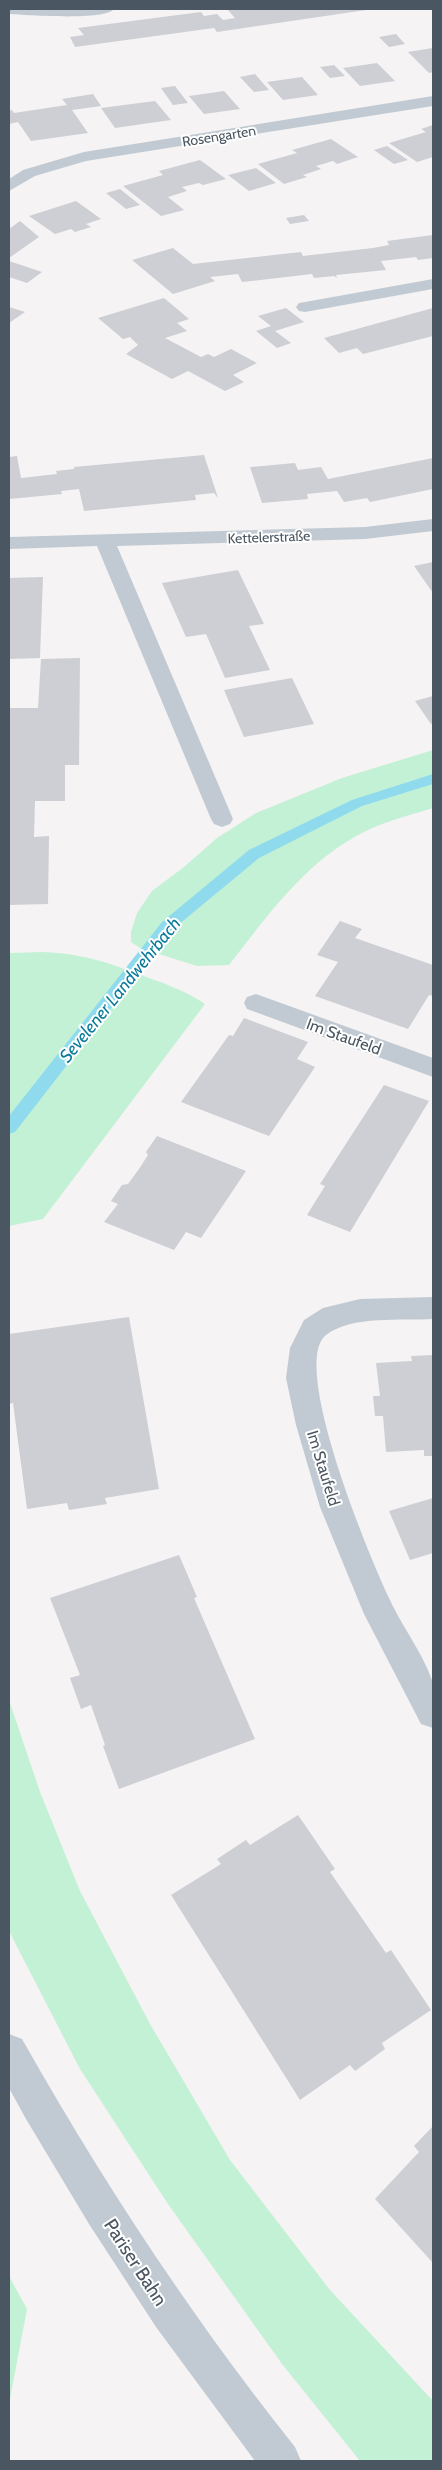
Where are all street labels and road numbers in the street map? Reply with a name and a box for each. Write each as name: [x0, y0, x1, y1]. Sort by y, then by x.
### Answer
street label: Rosengarten: [181, 121, 257, 151]
street label: Kettelerstraße: [227, 527, 311, 547]
street label: Im Staufeld: [304, 1014, 384, 1059]
street label: Im Staufeld: [303, 1428, 344, 1508]
street label: Pariser Bahn: [99, 2214, 172, 2310]

